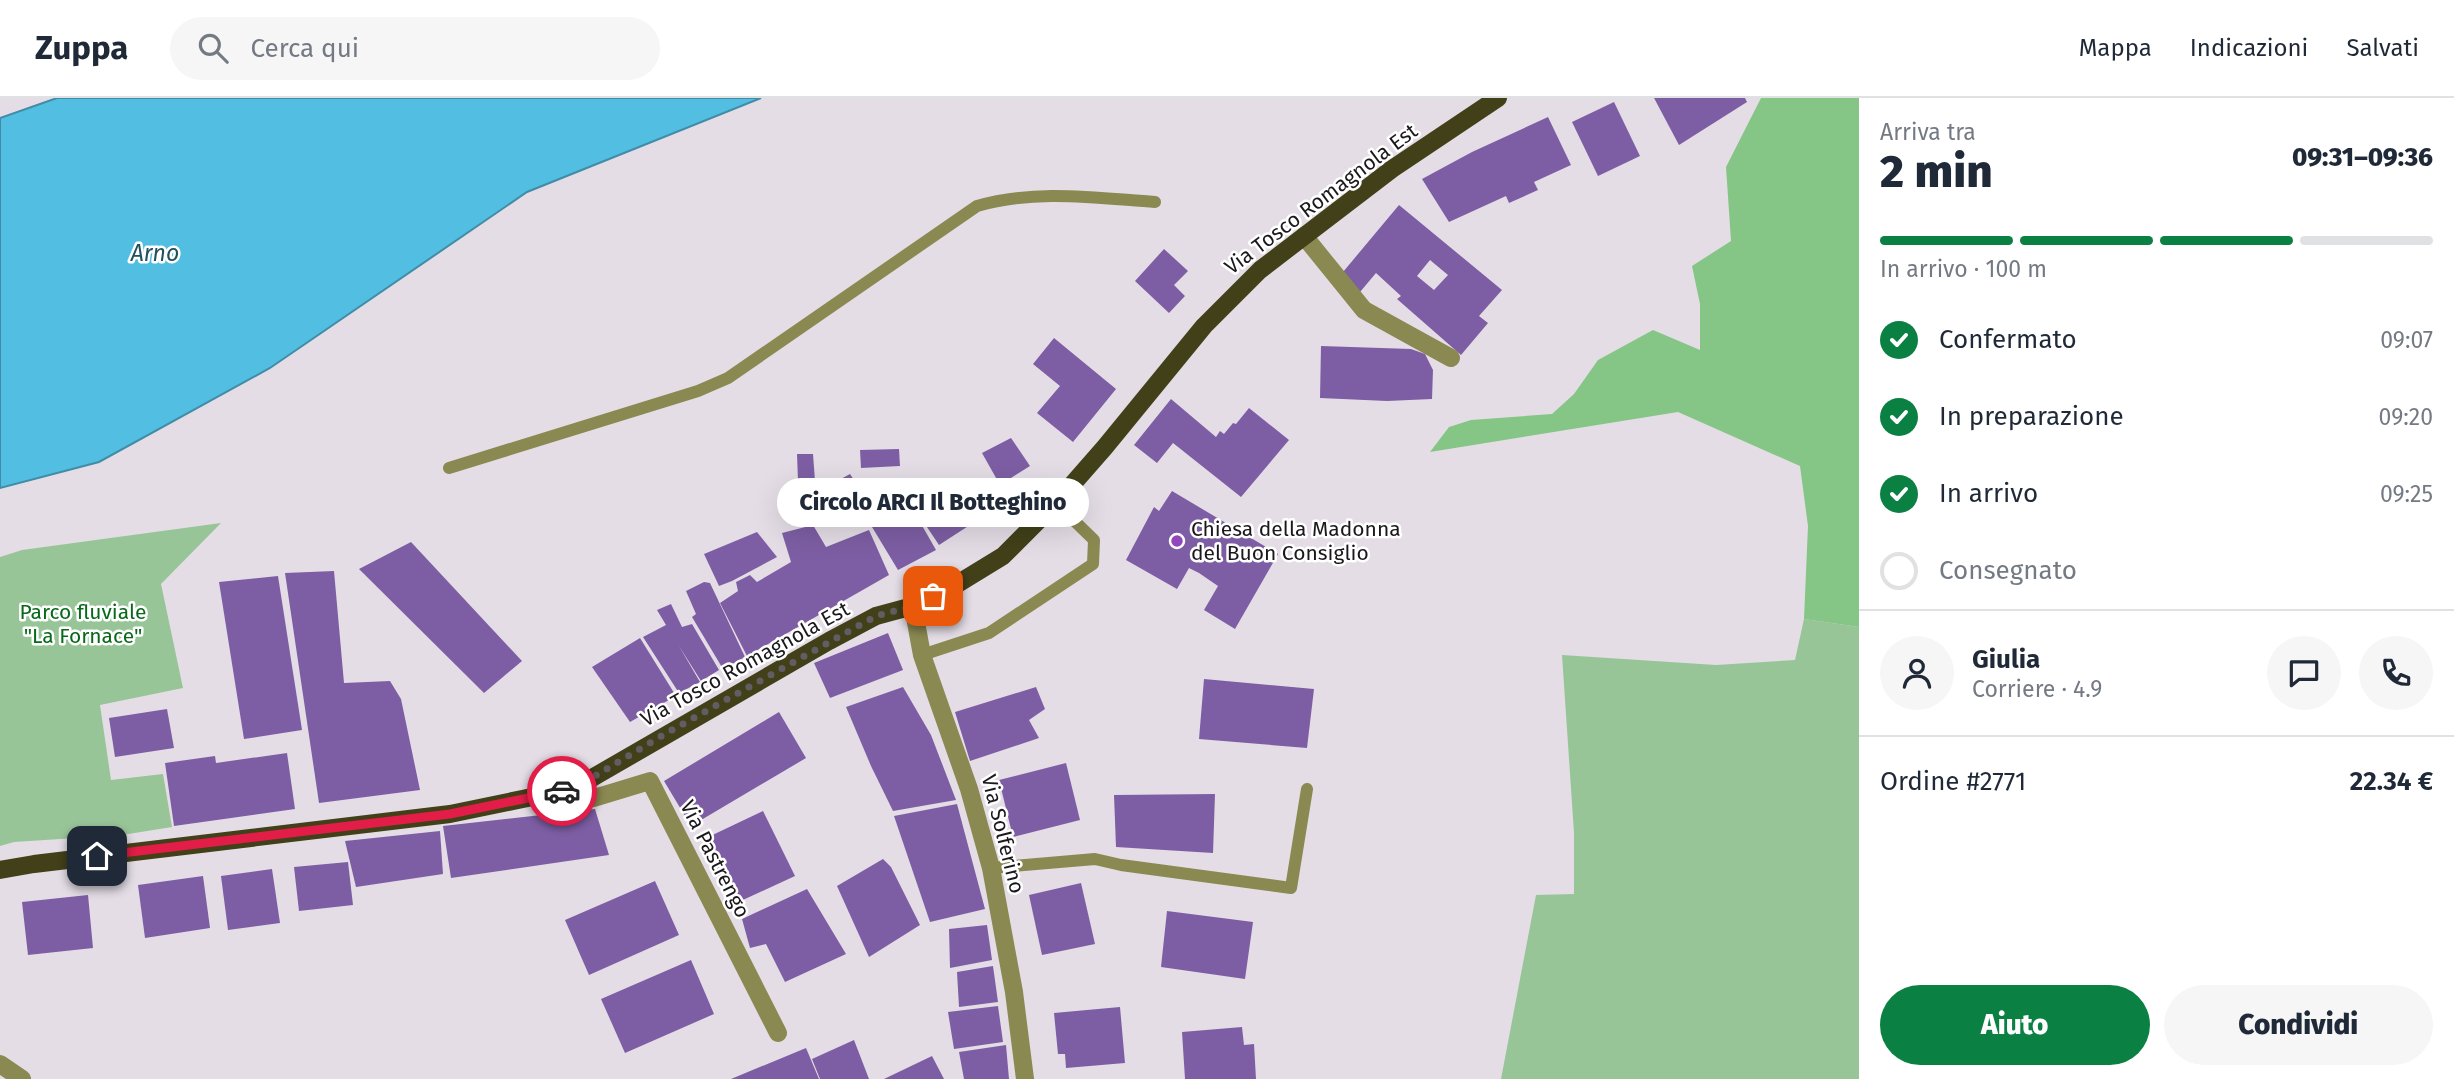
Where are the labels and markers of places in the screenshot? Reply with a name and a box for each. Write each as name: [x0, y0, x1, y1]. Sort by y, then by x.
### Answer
callout: Circolo ARCI Il Botteghino: [777, 477, 1089, 526]
place label: Chiesa della Madonna del Buon Consiglio: [1191, 516, 1401, 566]
marker: Chiesa della Madonna del Buon Consiglio: [1169, 533, 1185, 549]
pin: [903, 566, 963, 626]
pin: [67, 826, 127, 886]

